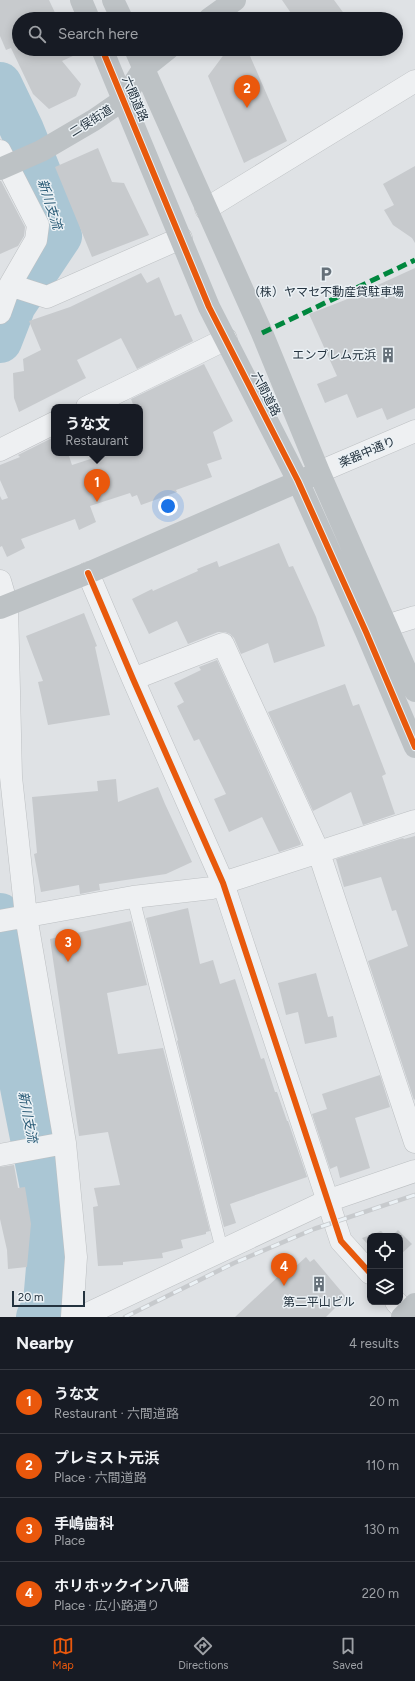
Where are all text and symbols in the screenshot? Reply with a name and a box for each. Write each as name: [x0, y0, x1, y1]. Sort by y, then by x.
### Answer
search box: [12, 12, 403, 56]
icon: search: [26, 23, 48, 45]
text: Search here: [58, 25, 138, 43]
street label: 六間道路: [119, 74, 151, 124]
pin: 2: [234, 75, 260, 108]
street label: 二俣街道: [67, 102, 115, 140]
water label: 新川支流: [35, 177, 66, 233]
parking icon: （株）ヤマセ不動産貸駐車場: [317, 265, 335, 283]
place label: （株）ヤマセ不動産貸駐車場: [248, 285, 404, 299]
building icon: エンブレム元浜: [379, 346, 397, 364]
place label: エンブレム元浜: [293, 348, 376, 362]
street label: 六間道路: [249, 369, 283, 419]
popup: [51, 404, 143, 456]
text: うな文: [65, 415, 110, 433]
text: Restaurant: [65, 433, 129, 448]
street label: 楽器中通り: [337, 434, 397, 470]
pin: 1: [84, 469, 110, 502]
your location: [158, 496, 178, 516]
pin: 3: [55, 929, 81, 962]
water label: 新川支流: [16, 1090, 41, 1146]
map controls: [367, 1233, 403, 1305]
button: locate: [367, 1233, 403, 1269]
pin: 4: [271, 1253, 297, 1286]
button: layers: [367, 1269, 403, 1305]
building icon: 第二平山ビル: [310, 1275, 328, 1293]
scale bar: [12, 1289, 85, 1308]
text: 20 m: [18, 1291, 43, 1304]
place label: 第二平山ビル: [283, 1295, 355, 1309]
text: Nearby: [16, 1333, 74, 1353]
text: 4 results: [349, 1336, 399, 1351]
text: うな文: [54, 1385, 99, 1403]
text: 1: [26, 1394, 32, 1409]
text: 20 m: [369, 1394, 399, 1409]
text: Restaurant · 六間道路: [54, 1406, 179, 1421]
text: プレミスト元浜: [54, 1449, 159, 1467]
text: 2: [25, 1458, 33, 1473]
text: 110 m: [366, 1458, 399, 1473]
text: Place · 六間道路: [54, 1470, 147, 1485]
text: 手嶋歯科: [54, 1515, 114, 1533]
text: 3: [25, 1522, 33, 1537]
text: 130 m: [364, 1522, 399, 1537]
text: Place: [54, 1533, 85, 1548]
text: ホリホックイン八幡: [54, 1577, 189, 1595]
text: 4: [25, 1586, 33, 1601]
text: 220 m: [362, 1586, 399, 1601]
text: Place · 広小路通り: [54, 1598, 160, 1613]
tab: Map: [52, 1635, 74, 1672]
tab: Directions: [178, 1635, 228, 1672]
tab: Saved: [333, 1635, 363, 1672]

